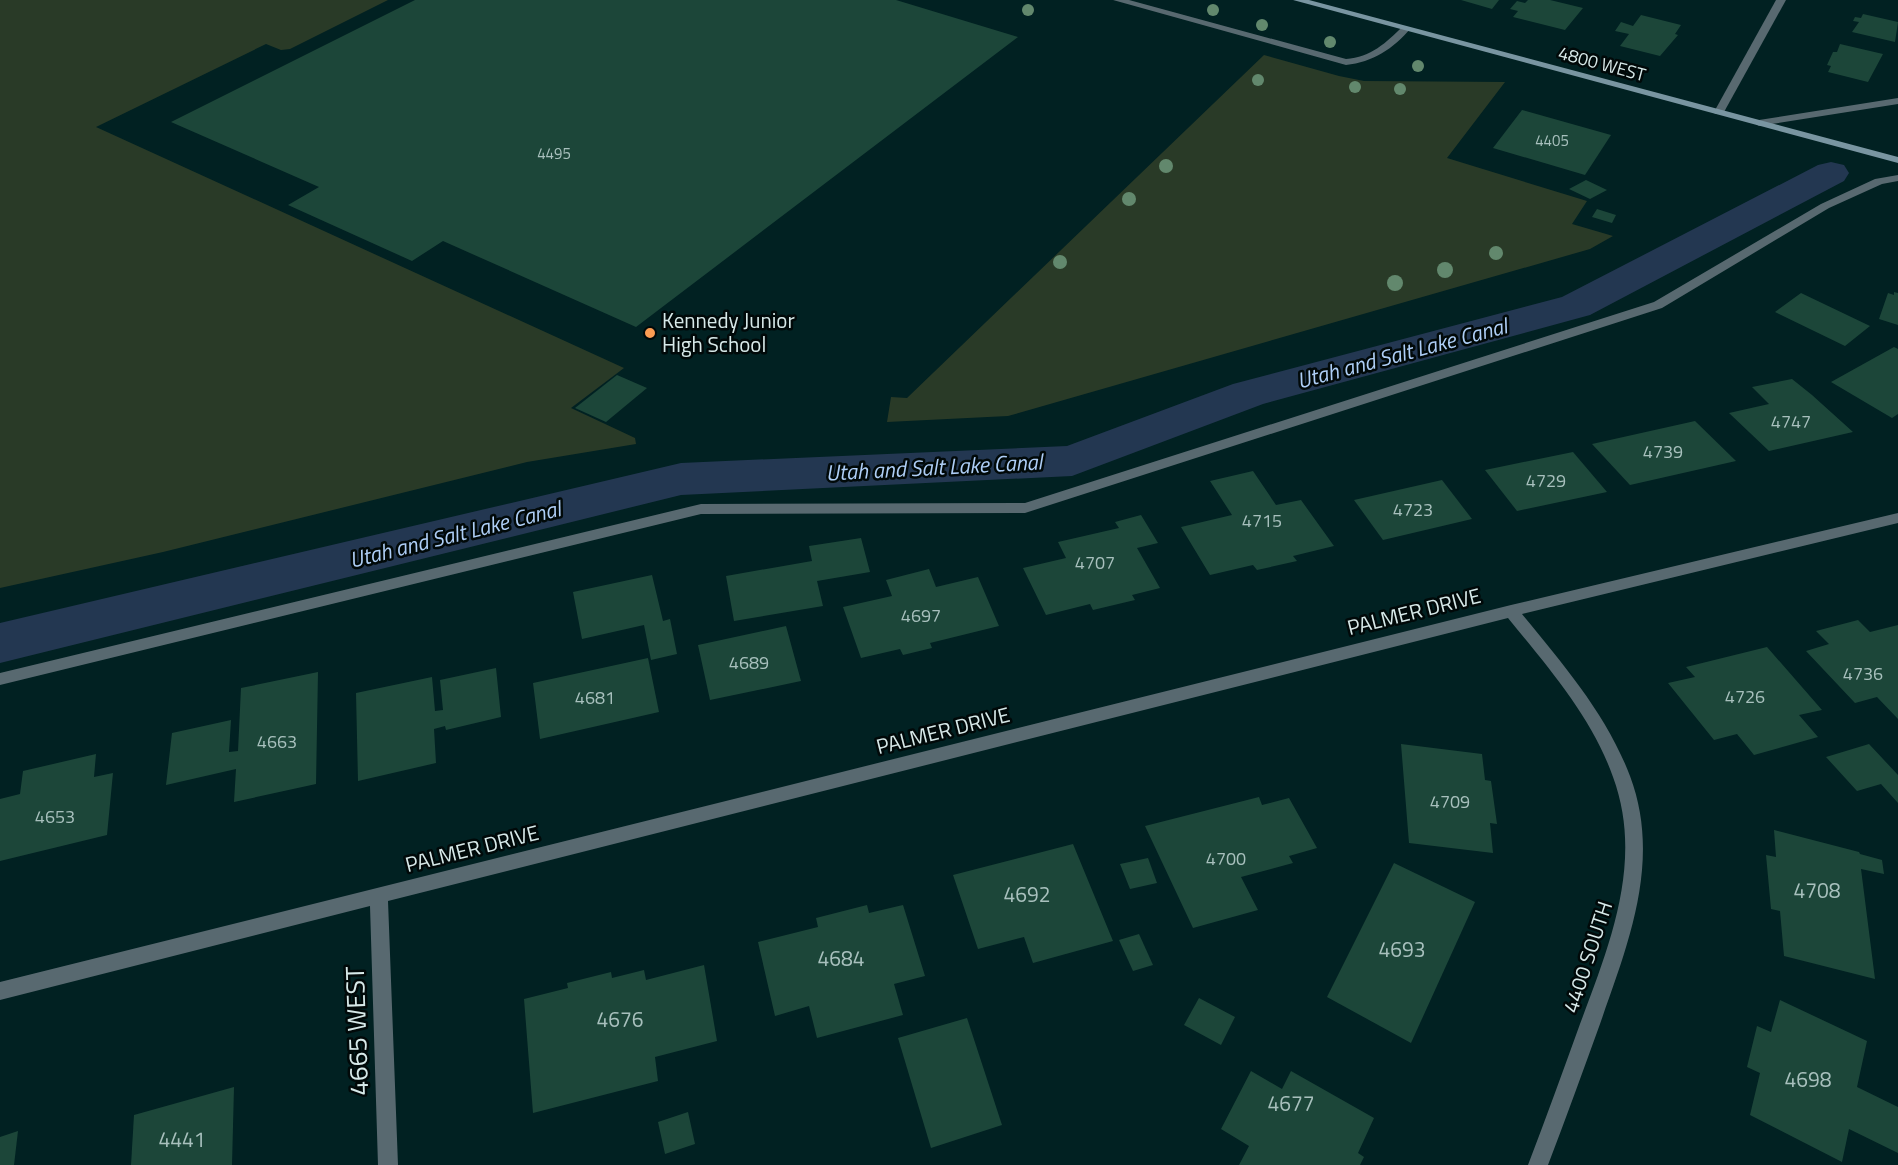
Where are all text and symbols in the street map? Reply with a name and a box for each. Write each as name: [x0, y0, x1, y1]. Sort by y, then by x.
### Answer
street label: 4800 WEST: [1555, 39, 1649, 88]
house number: 4405: [1535, 129, 1569, 152]
house number: 4495: [537, 142, 571, 165]
place label: Kennedy Junior High School: [662, 304, 795, 360]
water label: Utah and Salt Lake Canal: [1293, 308, 1513, 397]
marker: Kennedy Junior High School: [643, 326, 657, 340]
house number: 4747: [1771, 408, 1811, 435]
house number: 4739: [1643, 438, 1683, 465]
water label: Utah and Salt Lake Canal: [825, 444, 1045, 490]
house number: 4729: [1526, 467, 1566, 494]
water label: Utah and Salt Lake Canal: [346, 491, 566, 577]
house number: 4723: [1393, 496, 1433, 523]
house number: 4715: [1242, 507, 1282, 534]
house number: 4707: [1075, 549, 1115, 576]
street label: PALMER DRIVE: [1344, 579, 1484, 643]
house number: 4697: [901, 602, 941, 629]
house number: 4689: [729, 649, 769, 676]
house number: 4736: [1843, 660, 1883, 687]
house number: 4726: [1725, 683, 1765, 710]
house number: 4681: [575, 684, 615, 711]
street label: PALMER DRIVE: [873, 698, 1013, 762]
house number: 4663: [257, 728, 297, 755]
house number: 4709: [1430, 788, 1470, 815]
house number: 4653: [35, 803, 75, 830]
street label: PALMER DRIVE: [402, 816, 542, 880]
house number: 4700: [1206, 845, 1246, 872]
house number: 4708: [1793, 874, 1841, 906]
house number: 4692: [1003, 878, 1051, 910]
street label: 4400 SOUTH: [1554, 897, 1620, 1017]
house number: 4693: [1378, 933, 1426, 965]
house number: 4684: [817, 942, 865, 974]
street label: 4665 WEST: [335, 966, 378, 1096]
house number: 4676: [596, 1003, 644, 1035]
house number: 4698: [1784, 1063, 1832, 1095]
house number: 4677: [1267, 1087, 1315, 1119]
house number: 4441: [158, 1123, 206, 1155]

